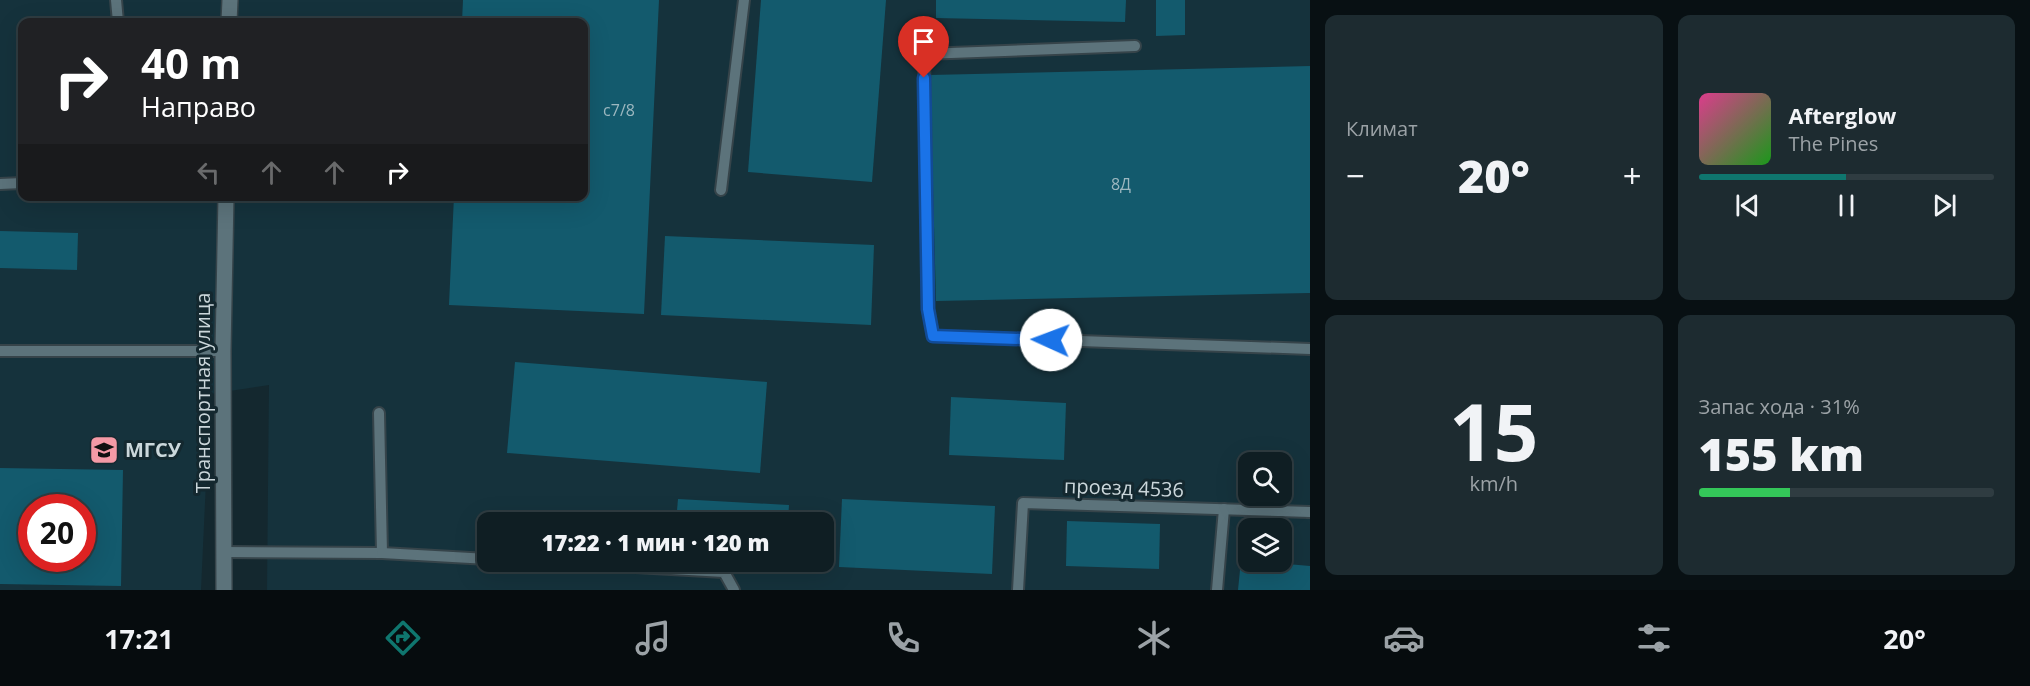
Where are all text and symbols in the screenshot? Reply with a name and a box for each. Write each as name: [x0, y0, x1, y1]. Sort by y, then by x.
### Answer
pin: [898, 16, 949, 78]
icon: arrive: [907, 25, 940, 58]
text: 40 m: [141, 34, 241, 91]
icon: right: [42, 42, 120, 120]
text: Направо: [141, 88, 256, 125]
house number: с7/8: [603, 99, 635, 121]
text: Afterglow: [1789, 100, 1896, 130]
text: Климат: [1346, 115, 1418, 142]
text: The Pines: [1789, 130, 1878, 157]
text: 20°: [1458, 145, 1530, 206]
text: −: [1346, 153, 1365, 198]
text: +: [1623, 153, 1642, 198]
icon: left: [192, 156, 225, 189]
icon: ahead: [255, 156, 288, 189]
icon: ahead: [318, 156, 351, 189]
icon: right: [381, 156, 414, 189]
house number: 8Д: [1111, 173, 1131, 195]
icon: previous: [1731, 189, 1764, 222]
icon: pause: [1830, 189, 1863, 222]
icon: next: [1928, 189, 1961, 222]
street label: Транспортная улица: [189, 293, 216, 493]
position arrow: [1019, 308, 1083, 372]
text: 15: [1449, 378, 1538, 484]
text: Запас хода · 31%: [1699, 393, 1860, 420]
text: 155 km: [1699, 423, 1864, 484]
school or university icon: МГСУ: [88, 434, 120, 466]
place label: МГСУ: [125, 436, 182, 463]
map controls: [1238, 452, 1292, 572]
button: search: [1238, 452, 1292, 506]
text: km/h: [1469, 470, 1518, 497]
street label: проезд 4536: [1064, 472, 1184, 503]
speed limit sign: 20: [18, 494, 96, 572]
button: layers: [1238, 518, 1292, 572]
text: 17:22 · 1 мин · 120 m: [542, 527, 769, 557]
icon: directions: [382, 617, 424, 659]
icon: music: [632, 617, 674, 659]
icon: phone: [882, 617, 924, 659]
icon: climate: [1133, 617, 1175, 659]
icon: car: [1383, 617, 1425, 659]
icon: filters: [1633, 617, 1675, 659]
text: 17:21: [104, 620, 174, 657]
text: 20°: [1883, 620, 1926, 657]

